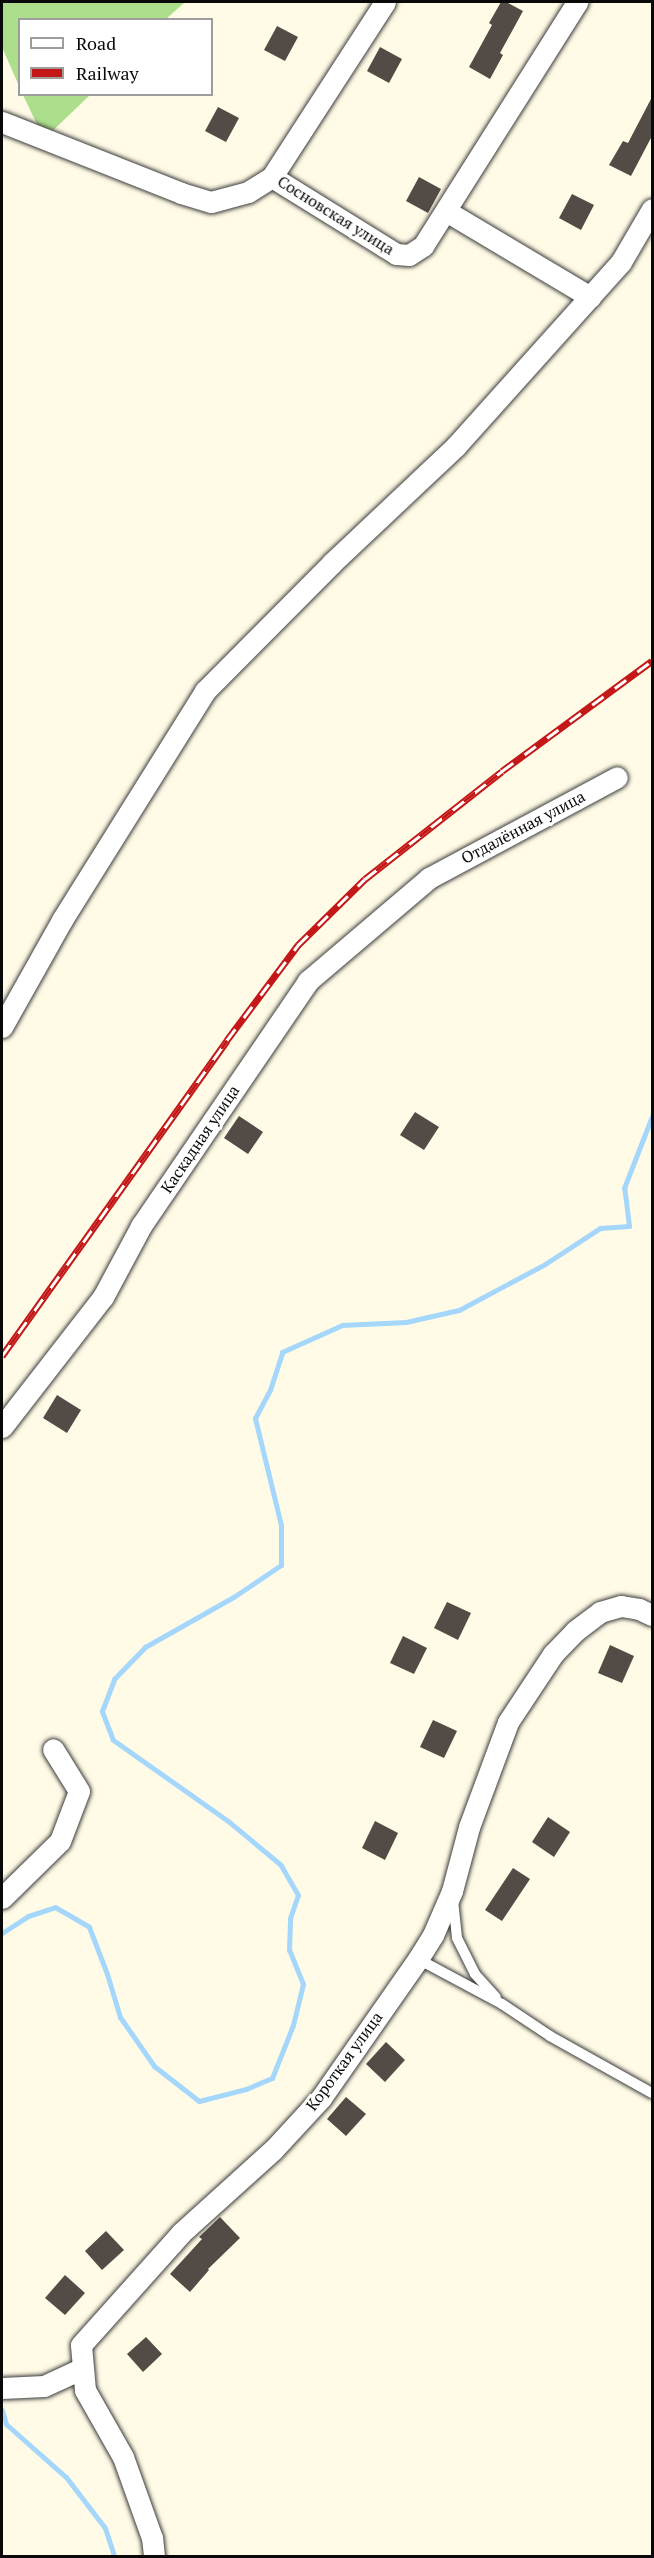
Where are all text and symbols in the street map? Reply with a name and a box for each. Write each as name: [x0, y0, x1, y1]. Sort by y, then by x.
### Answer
legend: [18, 18, 213, 96]
text: Road: [76, 31, 116, 55]
text: Railway: [76, 61, 139, 85]
street label: Сосновская улица: [274, 171, 398, 259]
street label: Отдалённая улица: [458, 786, 588, 868]
street label: Каскадная улица: [157, 1081, 243, 1197]
street label: Короткая улица: [302, 2008, 386, 2114]

